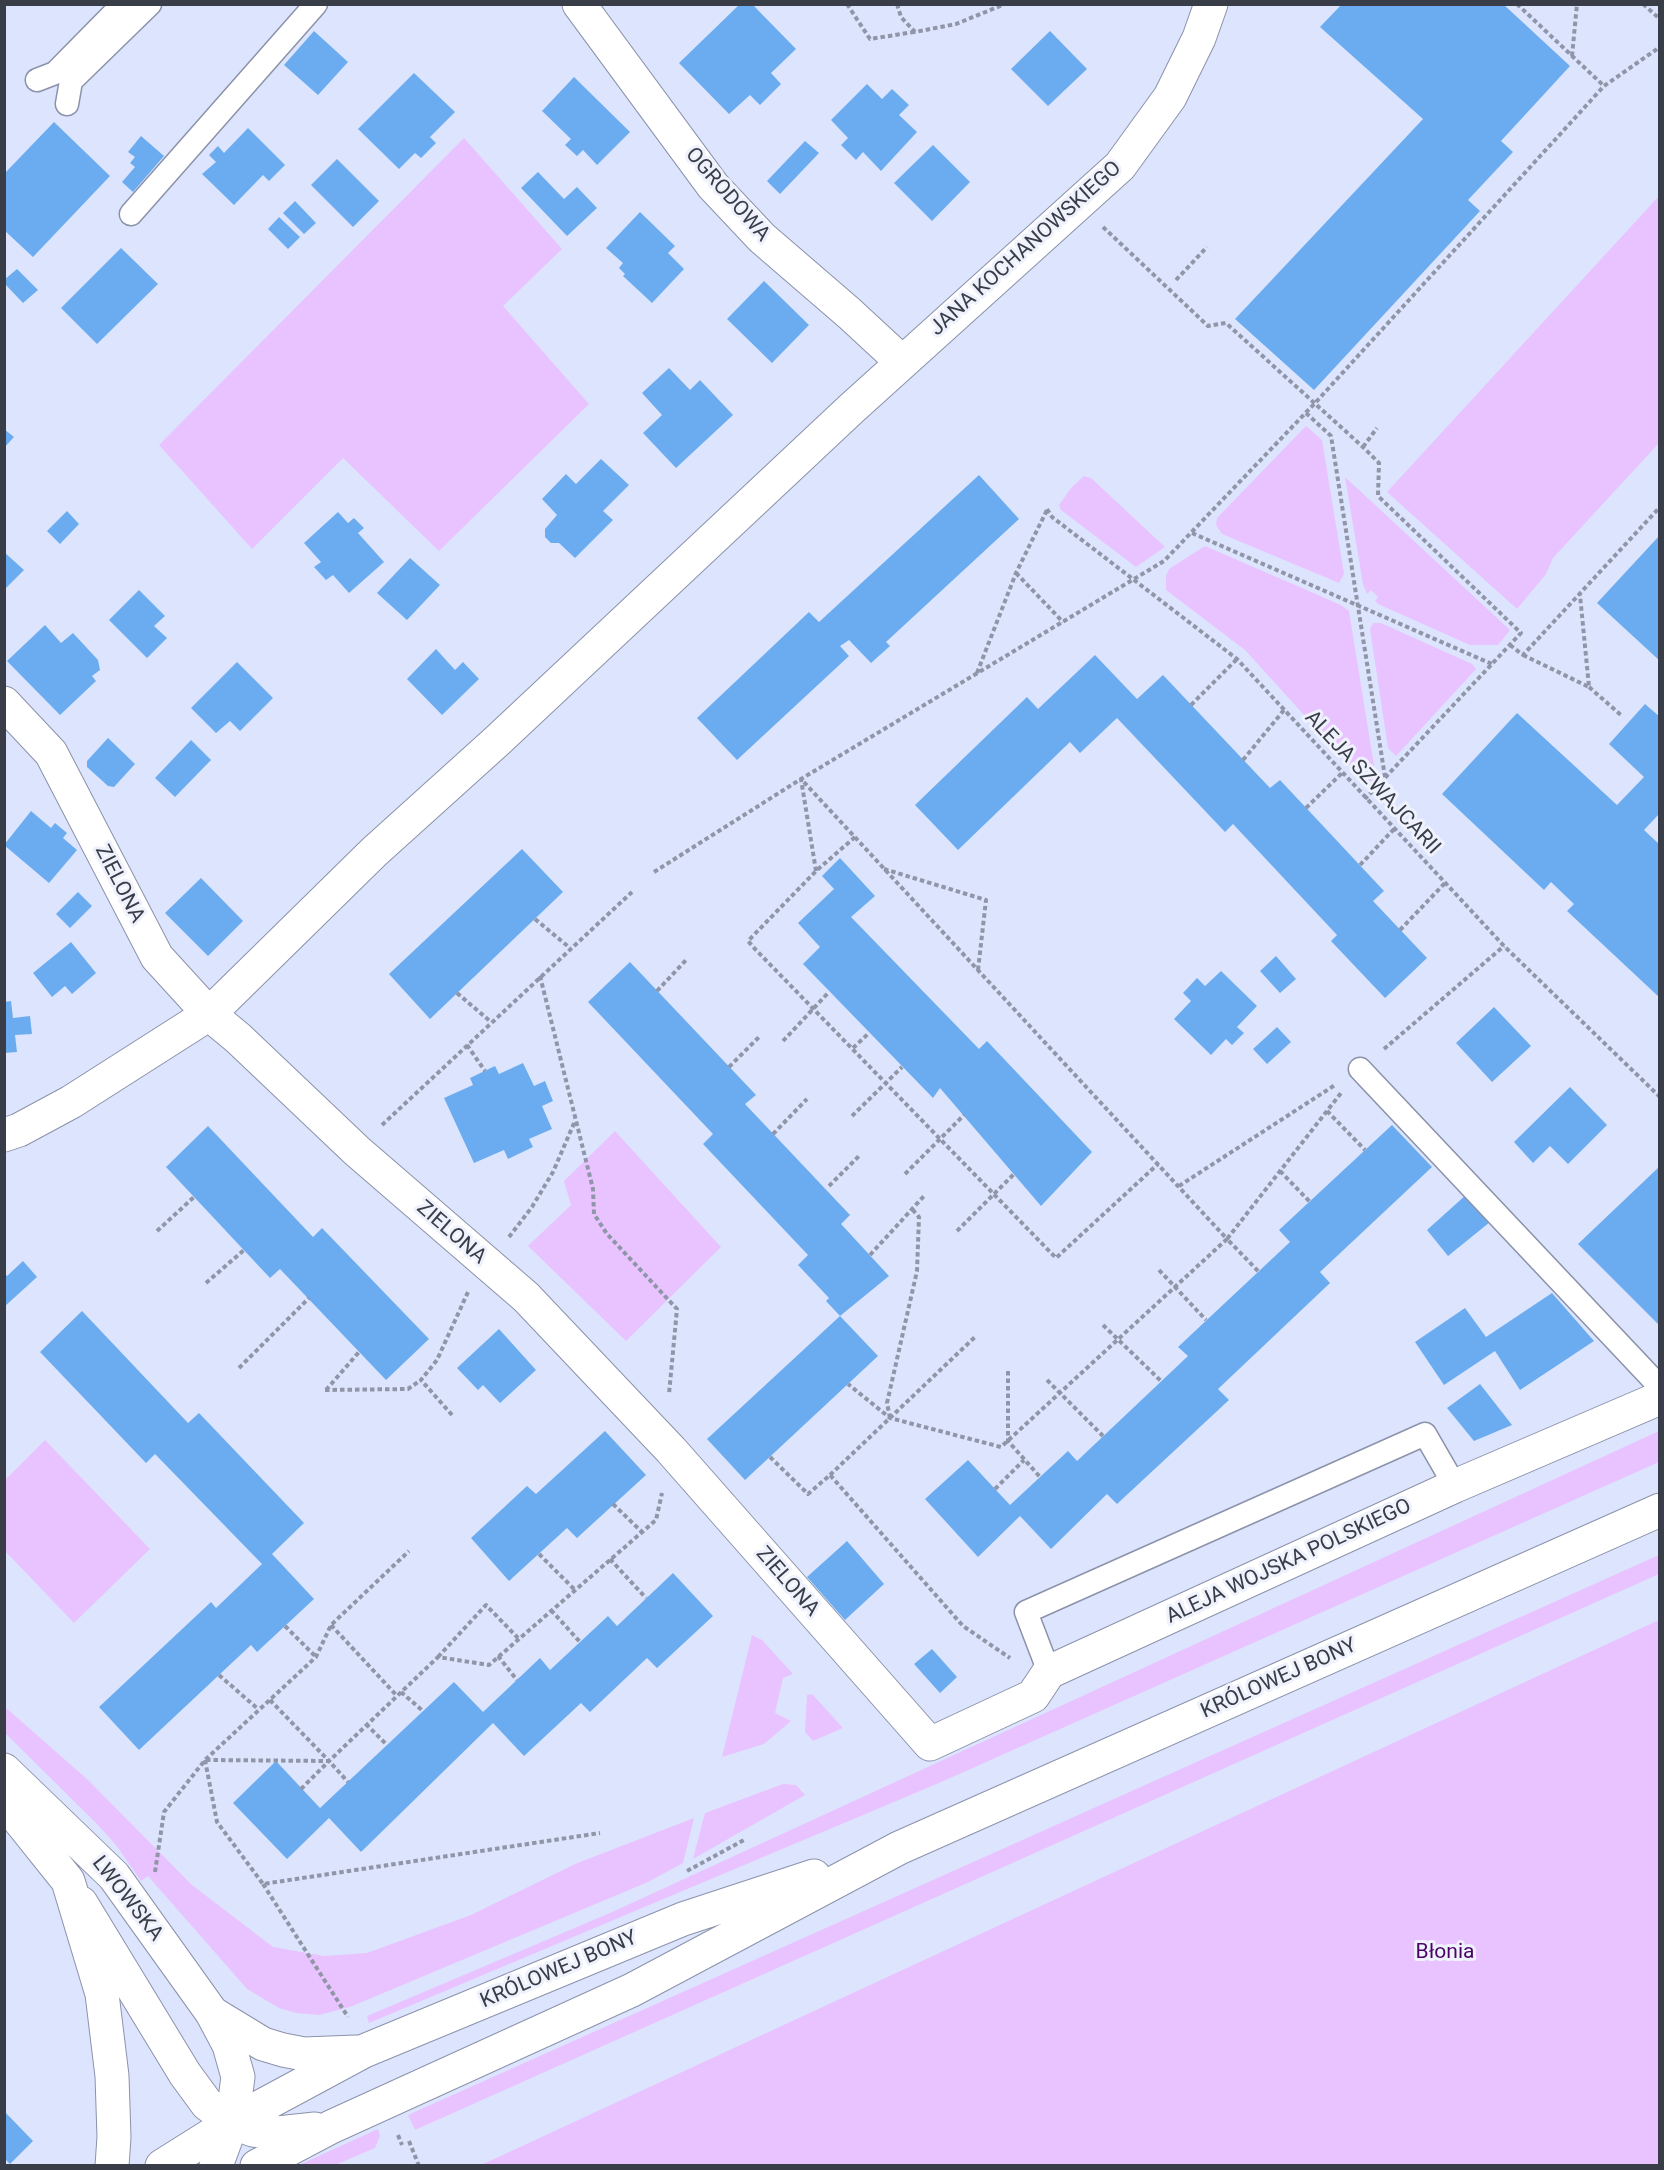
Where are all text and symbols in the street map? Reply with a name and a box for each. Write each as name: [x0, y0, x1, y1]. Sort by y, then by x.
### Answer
street label: OGRODOWA: [679, 143, 775, 247]
street label: JANA KOCHANOWSKIEGO: [925, 156, 1127, 342]
street label: ALEJA SZWAJCARII: [1299, 706, 1445, 860]
street label: ZIELONA: [89, 841, 149, 927]
street label: ZIELONA: [411, 1196, 491, 1270]
street label: ALEJA WOJSKA POLSKIEGO: [1162, 1494, 1416, 1630]
street label: ZIELONA: [750, 1542, 824, 1622]
street label: KRÓLOWEJ BONY: [1197, 1633, 1361, 1725]
street label: LWOWSKA: [86, 1851, 168, 1947]
street label: KRÓLOWEJ BONY: [477, 1926, 641, 2014]
park label: Błonia: [1416, 1940, 1474, 1966]

